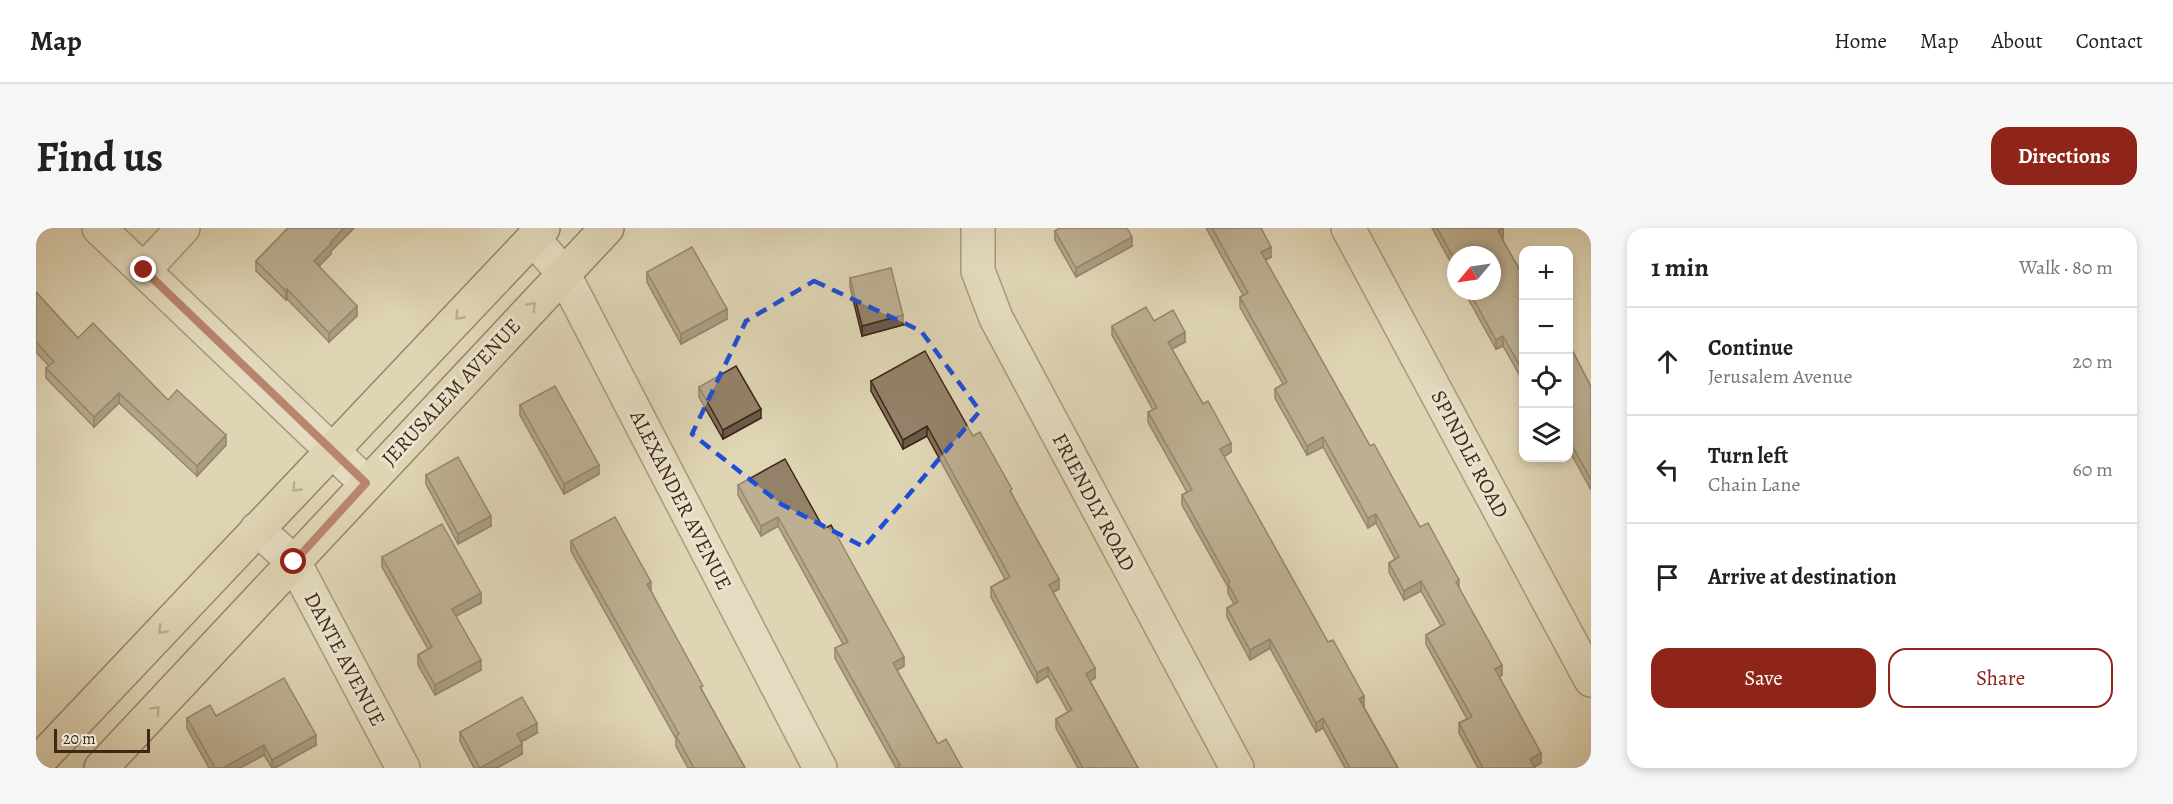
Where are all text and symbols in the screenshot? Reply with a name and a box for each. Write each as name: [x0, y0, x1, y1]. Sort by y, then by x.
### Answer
text: Map: [30, 22, 82, 60]
text: Home: [1834, 27, 1887, 55]
text: Map: [1920, 27, 1958, 55]
text: About: [1991, 27, 2043, 55]
text: Contact: [2076, 27, 2143, 55]
button: Directions: [1991, 127, 2137, 185]
text: Find us: [36, 128, 163, 185]
north arrow: [1447, 246, 1501, 300]
map controls: [1519, 246, 1573, 462]
button: +: [1519, 246, 1573, 300]
text: 1 min: [1651, 250, 1709, 285]
text: Walk · 80 m: [2019, 254, 2113, 281]
route end: [130, 256, 156, 282]
button: −: [1519, 300, 1573, 354]
one-way arrow: [525, 303, 536, 313]
one-way arrow: [455, 310, 466, 320]
street label: JERUSALEM AVENUE: [375, 312, 527, 472]
text: Continue: [1708, 333, 1793, 363]
icon: ahead: [1651, 345, 1684, 378]
text: 20 m: [2072, 348, 2113, 375]
button: locate: [1519, 354, 1573, 408]
text: Jerusalem Avenue: [1708, 363, 1853, 390]
street label: SPINDLE ROAD: [1425, 385, 1515, 523]
street label: ALEXANDER AVENUE: [623, 404, 738, 595]
button: layers: [1519, 408, 1573, 462]
street label: FRIENDLY ROAD: [1046, 428, 1142, 576]
text: Turn left: [1708, 441, 1788, 471]
icon: left: [1651, 453, 1684, 486]
text: 60 m: [2073, 456, 2113, 483]
text: Chain Lane: [1708, 471, 1800, 498]
one-way arrow: [292, 481, 303, 492]
route start: [280, 548, 306, 574]
icon: arrive: [1651, 561, 1684, 594]
text: Arrive at destination: [1708, 562, 1897, 592]
street label: DANTE AVENUE: [298, 587, 392, 731]
one-way arrow: [158, 623, 169, 634]
button: Save: [1651, 648, 1876, 708]
button: Share: [1888, 648, 2113, 708]
one-way arrow: [148, 706, 159, 717]
scale bar: [54, 726, 150, 754]
text: 20 m: [63, 728, 96, 750]

